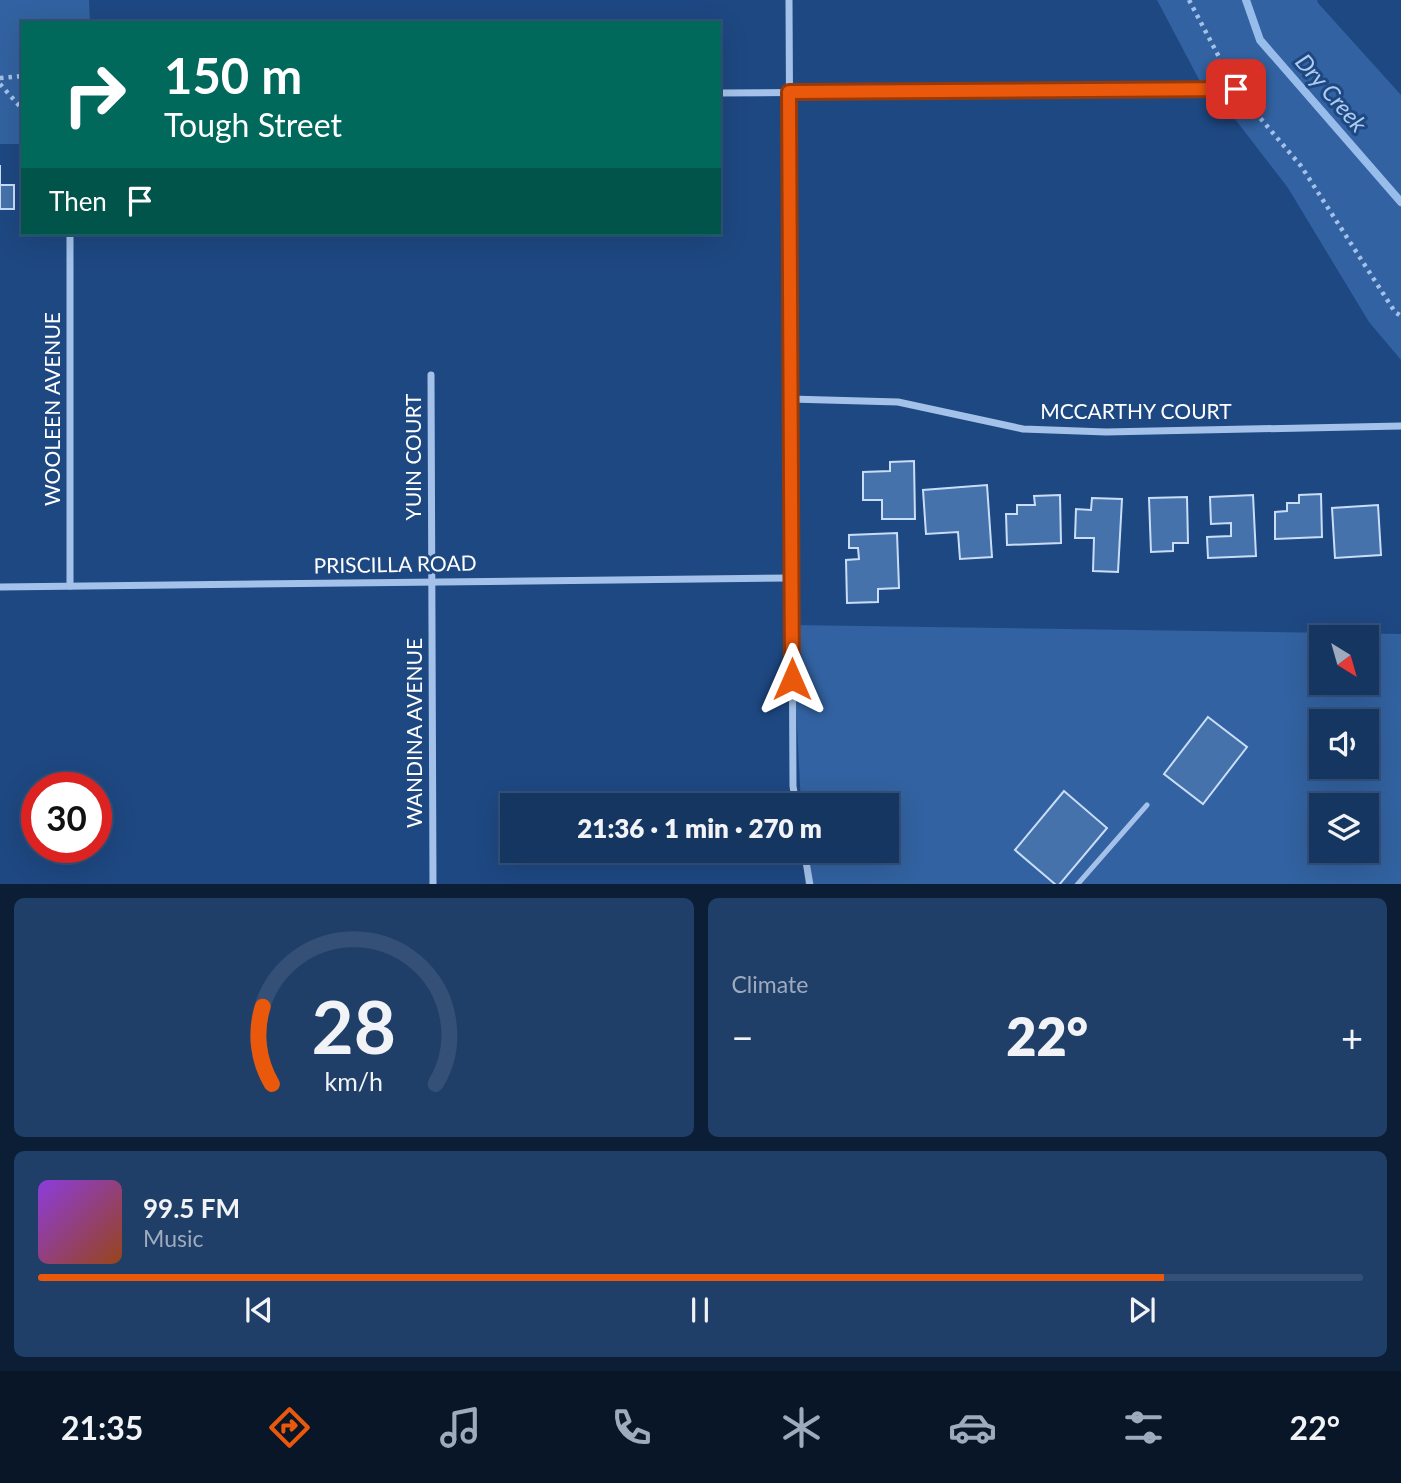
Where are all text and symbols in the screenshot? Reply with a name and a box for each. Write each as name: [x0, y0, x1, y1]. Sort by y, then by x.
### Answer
text: 150 m: [164, 46, 302, 104]
water label: Dry Creek: [1290, 48, 1374, 138]
icon: right: [49, 49, 140, 140]
pin: [1206, 59, 1266, 119]
icon: arrive: [1217, 70, 1255, 108]
text: Tough Street: [164, 105, 342, 144]
icon: arrive: [121, 182, 159, 220]
text: Then: [49, 185, 107, 217]
street label: WOOLEEN AVENUE: [39, 312, 64, 506]
street label: YUIN COURT: [400, 393, 425, 520]
street label: MCCARTHY COURT: [1040, 398, 1232, 423]
street label: PRISCILLA ROAD: [313, 550, 477, 577]
north arrow: [1309, 625, 1379, 695]
map controls: [1309, 625, 1379, 863]
street label: WANDINA AVENUE: [401, 638, 426, 828]
position arrow: [755, 642, 829, 716]
button: sound: [1309, 709, 1379, 779]
speed limit sign: 30: [21, 772, 112, 863]
button: layers: [1309, 793, 1379, 863]
text: 21:36 · 1 min · 270 m: [577, 812, 822, 844]
text: Climate: [732, 970, 808, 998]
text: 28: [312, 982, 396, 1070]
text: 22°: [1006, 1005, 1088, 1067]
text: −: [732, 1014, 754, 1060]
text: +: [1341, 1014, 1363, 1060]
text: km/h: [324, 1065, 383, 1095]
text: 99.5 FM: [143, 1192, 240, 1224]
text: Music: [143, 1224, 203, 1252]
icon: previous: [240, 1291, 278, 1329]
icon: pause: [681, 1291, 719, 1329]
icon: next: [1123, 1291, 1161, 1329]
icon: directions: [265, 1403, 314, 1452]
icon: music: [436, 1403, 485, 1452]
icon: phone: [607, 1403, 656, 1452]
icon: climate: [777, 1403, 826, 1452]
icon: car: [948, 1403, 997, 1452]
icon: filters: [1119, 1403, 1168, 1452]
text: 21:35: [61, 1408, 143, 1447]
text: 22°: [1290, 1408, 1340, 1447]

